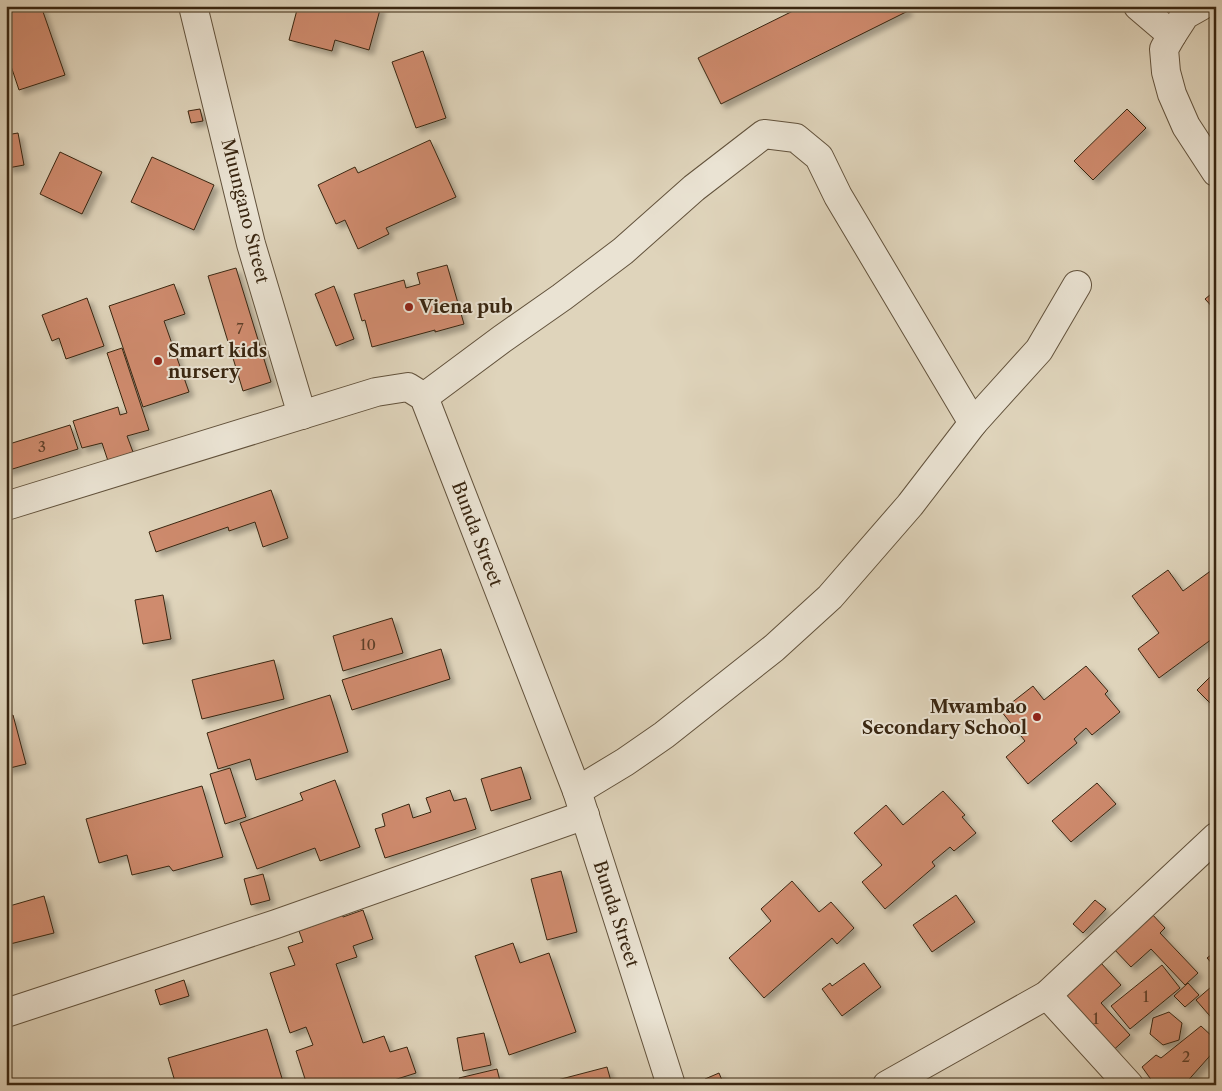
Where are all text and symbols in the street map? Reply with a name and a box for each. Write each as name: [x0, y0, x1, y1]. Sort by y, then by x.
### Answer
street label: Muungano Street: [216, 136, 274, 286]
place label: Viena pub: [418, 296, 513, 318]
marker: Viena pub: [403, 301, 415, 313]
house number: 7: [236, 319, 244, 338]
place label: Smart kids nursery: [168, 340, 267, 383]
marker: Smart kids nursery: [152, 355, 164, 367]
house number: 3: [38, 437, 46, 456]
street label: Bunda Street: [447, 478, 507, 590]
house number: 10: [360, 635, 376, 654]
place label: Mwambao Secondary School: [862, 696, 1027, 739]
marker: Mwambao Secondary School: [1031, 711, 1043, 723]
street label: Bunda Street: [588, 858, 644, 971]
house number: 1: [1143, 987, 1150, 1006]
house number: 1: [1093, 1009, 1100, 1028]
house number: 2: [1182, 1047, 1190, 1066]

